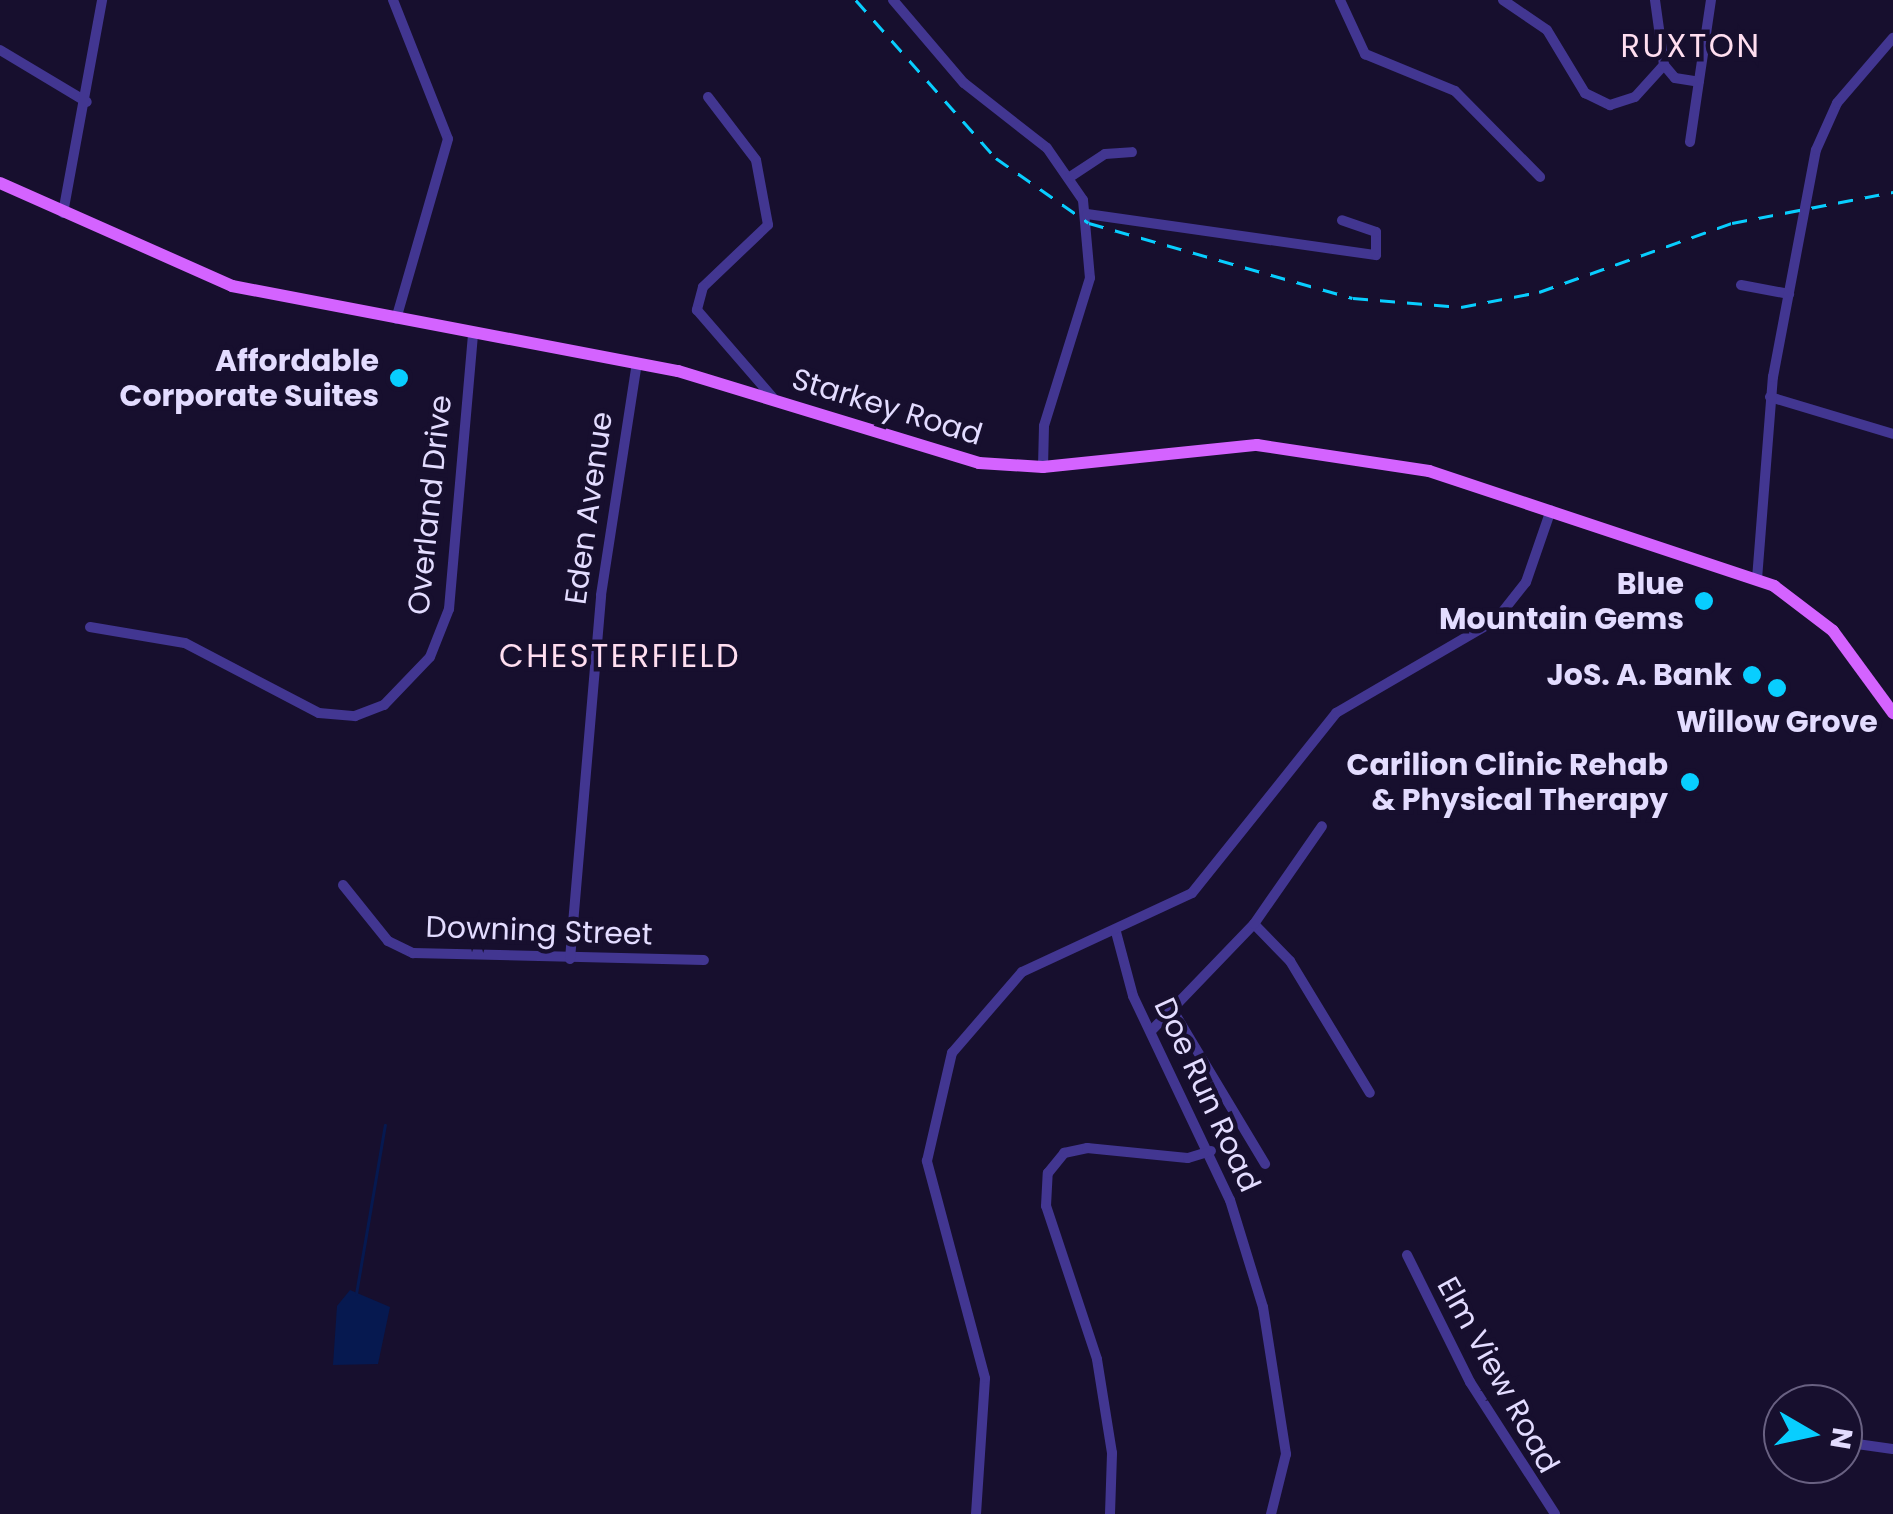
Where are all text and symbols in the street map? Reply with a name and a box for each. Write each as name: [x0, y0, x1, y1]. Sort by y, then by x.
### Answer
district label: RUXTON: [1621, 27, 1761, 65]
place label: Affordable Corporate Suites: [120, 343, 379, 414]
street label: Starkey Road: [788, 361, 986, 453]
marker: Affordable Corporate Suites: [388, 367, 410, 389]
street label: Overland Drive: [401, 393, 459, 617]
street label: Eden Avenue: [558, 409, 620, 607]
place label: Blue Mountain Gems: [1439, 566, 1684, 636]
marker: Blue Mountain Gems: [1693, 590, 1715, 612]
district label: CHESTERFIELD: [499, 637, 741, 675]
place label: JoS. A. Bank: [1546, 657, 1732, 693]
marker: JoS. A. Bank: [1741, 664, 1763, 686]
marker: Willow Grove: [1766, 677, 1788, 699]
place label: Willow Grove: [1676, 704, 1878, 740]
place label: Carilion Clinic Rehab & Physical Therapy: [1347, 747, 1668, 818]
marker: Carilion Clinic Rehab & Physical Therapy: [1677, 769, 1703, 795]
street label: Downing Street: [425, 909, 653, 953]
street label: Doe Run Road: [1146, 992, 1268, 1198]
street label: Elm View Road: [1429, 1271, 1567, 1479]
north arrow: [1763, 1384, 1863, 1484]
text: N: [1820, 1425, 1862, 1452]

